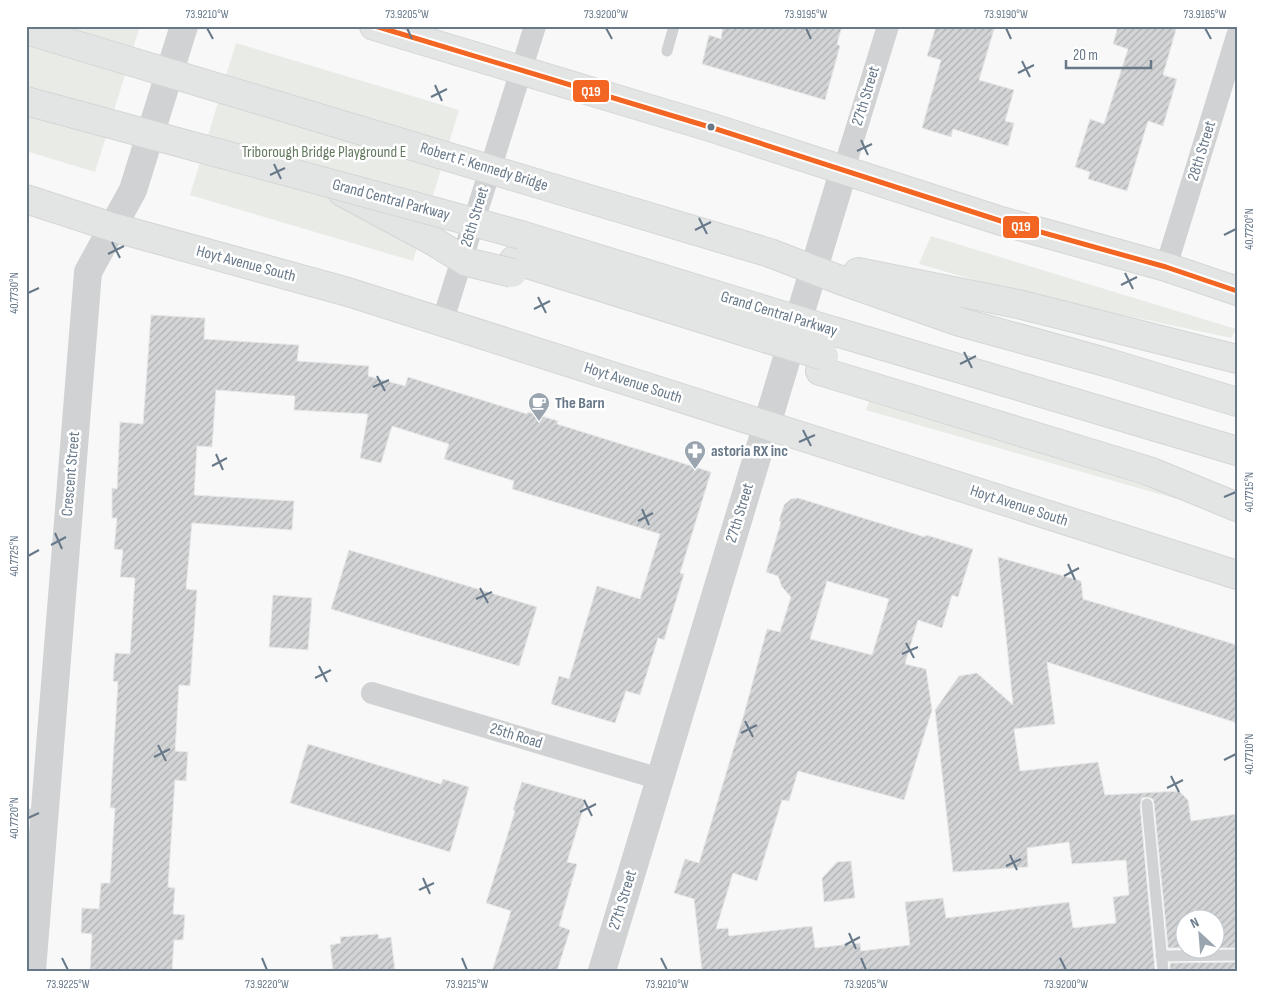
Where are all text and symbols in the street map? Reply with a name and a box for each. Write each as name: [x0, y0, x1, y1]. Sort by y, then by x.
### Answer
text: 73.9210°W: [185, 7, 229, 22]
text: 73.9205°W: [385, 7, 429, 22]
text: 73.9200°W: [584, 7, 628, 22]
text: 73.9195°W: [785, 7, 828, 22]
text: 73.9190°W: [984, 7, 1028, 22]
text: 73.9185°W: [1184, 7, 1227, 22]
scale bar: [1066, 38, 1150, 70]
text: 20 m: [1073, 46, 1098, 65]
street label: 27th Street: [848, 64, 884, 128]
line badge: Q19: [572, 79, 610, 103]
text: Q19: [581, 83, 601, 100]
street label: 28th Street: [1184, 119, 1220, 183]
unlabelled marker: [706, 122, 716, 132]
street label: Robert F. Kennedy Bridge: [418, 139, 550, 195]
park label: Triborough Bridge Playground E: [242, 143, 406, 162]
street label: Grand Central Parkway: [330, 175, 452, 225]
street label: 26th Street: [457, 185, 493, 249]
text: 40.7720°N: [1242, 208, 1257, 250]
line badge: Q19: [1002, 215, 1040, 239]
text: Q19: [1011, 218, 1031, 235]
street label: Hoyt Avenue South: [194, 242, 298, 286]
text: 40.7730°N: [7, 272, 22, 314]
street label: Grand Central Parkway: [718, 287, 840, 341]
street label: Hoyt Avenue South: [582, 358, 684, 408]
cafe icon: The Barn: [527, 391, 551, 422]
place label: The Barn: [555, 394, 605, 413]
street label: Crescent Street: [58, 431, 84, 517]
pharmacy icon: astoria RX inc: [683, 439, 707, 470]
place label: astoria RX inc: [711, 442, 788, 461]
text: 40.7715°N: [1242, 472, 1257, 512]
street label: 27th Street: [722, 481, 758, 545]
street label: Hoyt Avenue South: [968, 481, 1070, 531]
text: 40.7725°N: [7, 536, 22, 576]
street label: 25th Road: [487, 719, 545, 753]
text: 40.7710°N: [1242, 734, 1257, 774]
text: 40.7720°N: [7, 797, 22, 839]
street label: 27th Street: [605, 868, 641, 932]
north arrow: [1176, 910, 1226, 960]
text: N: [1187, 913, 1202, 932]
text: 73.9225°W: [46, 977, 90, 992]
text: 73.9220°W: [245, 977, 289, 992]
text: 73.9215°W: [446, 977, 488, 992]
text: 73.9210°W: [645, 977, 689, 992]
text: 73.9205°W: [844, 977, 888, 992]
text: 73.9200°W: [1044, 977, 1088, 992]

